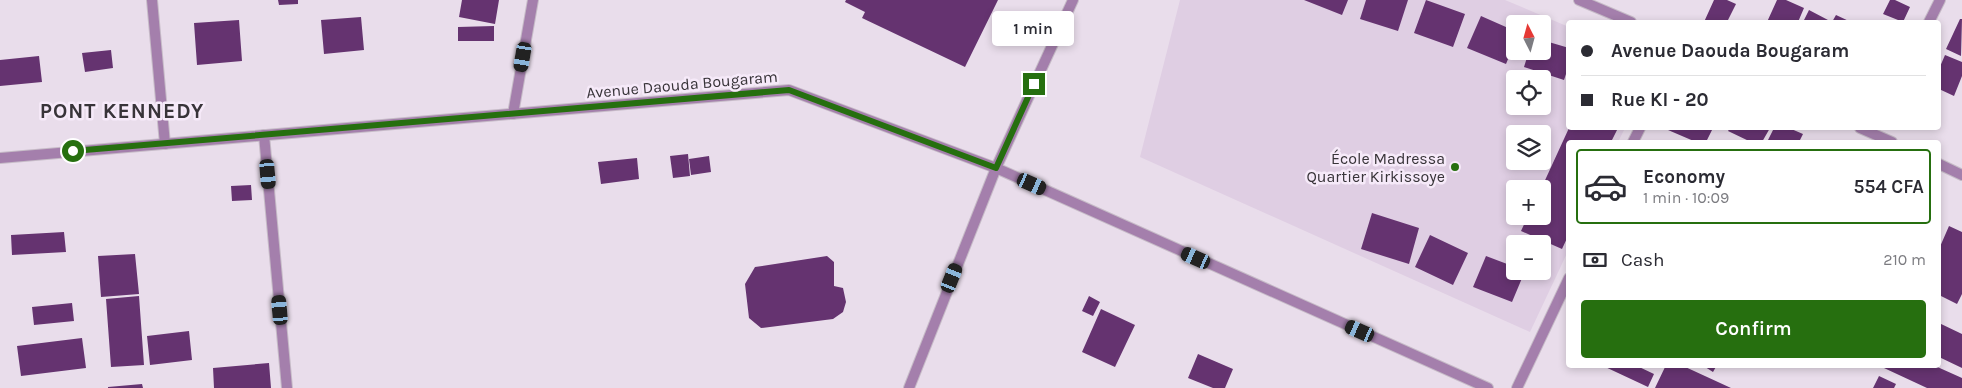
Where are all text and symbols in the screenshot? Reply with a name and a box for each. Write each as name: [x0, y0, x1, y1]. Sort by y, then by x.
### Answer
callout: 1 min: [993, 12, 1075, 46]
north arrow: [1506, 15, 1551, 60]
map controls: [1506, 15, 1551, 280]
text: 1 min: [1013, 19, 1053, 38]
text: Avenue Daouda Bougaram: [1611, 40, 1849, 62]
car: [513, 41, 532, 73]
street label: Avenue Daouda Bougaram: [586, 67, 779, 102]
button: locate: [1506, 70, 1551, 115]
route end: [1023, 73, 1045, 95]
text: Rue KI - 20: [1611, 89, 1708, 111]
district label: PONT KENNEDY: [40, 99, 204, 123]
button: layers: [1506, 125, 1551, 170]
route start: [62, 140, 84, 162]
place label: École Madressa Quartier Kirkissoye: [1306, 149, 1445, 186]
car: [259, 158, 276, 190]
marker: École Madressa Quartier Kirkissoye: [1449, 161, 1461, 173]
icon: car: [1583, 164, 1628, 209]
text: Economy: [1643, 166, 1725, 188]
car: [1015, 171, 1048, 197]
text: 554 CFA: [1854, 176, 1924, 198]
button: +: [1506, 180, 1551, 225]
text: 1 min · 10:09: [1643, 188, 1729, 207]
button: −: [1506, 235, 1551, 280]
car: [1179, 245, 1212, 271]
icon: cash: [1581, 246, 1609, 274]
text: Cash: [1621, 249, 1665, 271]
text: 210 m: [1883, 250, 1926, 269]
car: [939, 261, 964, 295]
car: [271, 294, 288, 326]
button: Confirm: [1581, 300, 1926, 358]
car: [1343, 318, 1376, 344]

